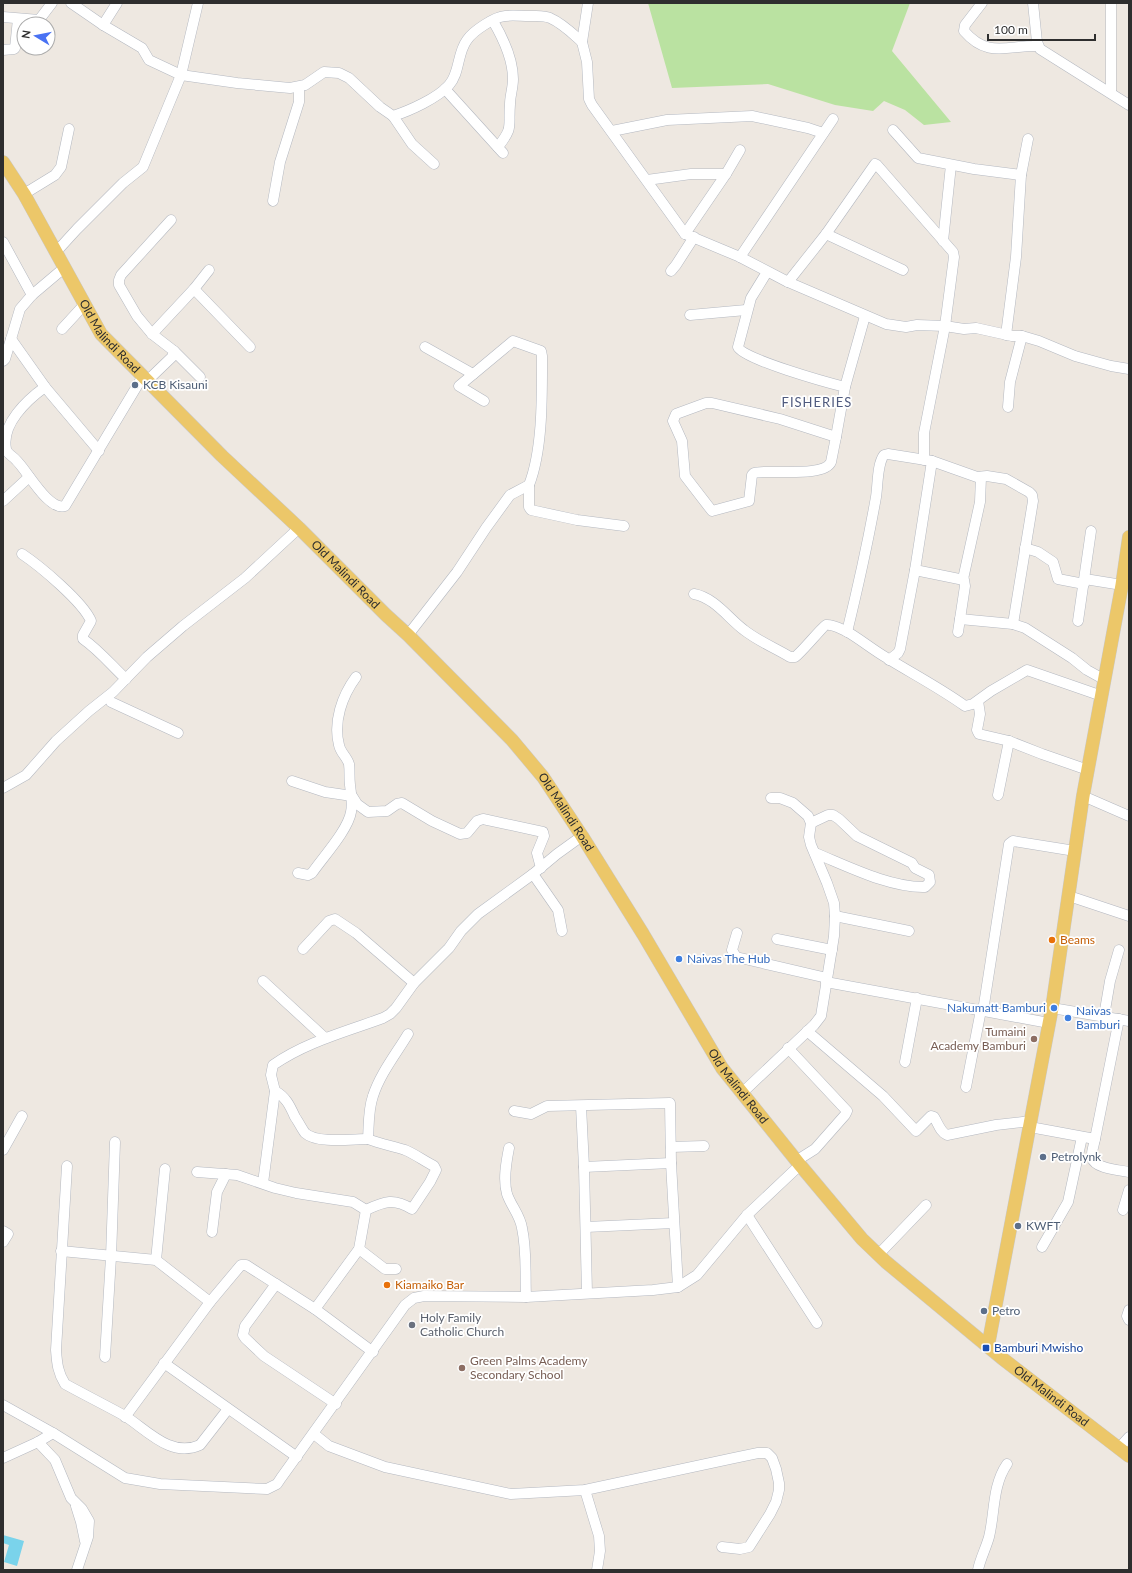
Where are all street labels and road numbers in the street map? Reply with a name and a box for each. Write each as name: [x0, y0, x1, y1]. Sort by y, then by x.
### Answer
street label: Old Malindi Road: [76, 296, 144, 376]
street label: Old Malindi Road: [308, 537, 383, 612]
street label: Old Malindi Road: [535, 770, 598, 854]
street label: Old Malindi Road: [705, 1046, 772, 1127]
street label: Old Malindi Road: [1011, 1362, 1092, 1429]

